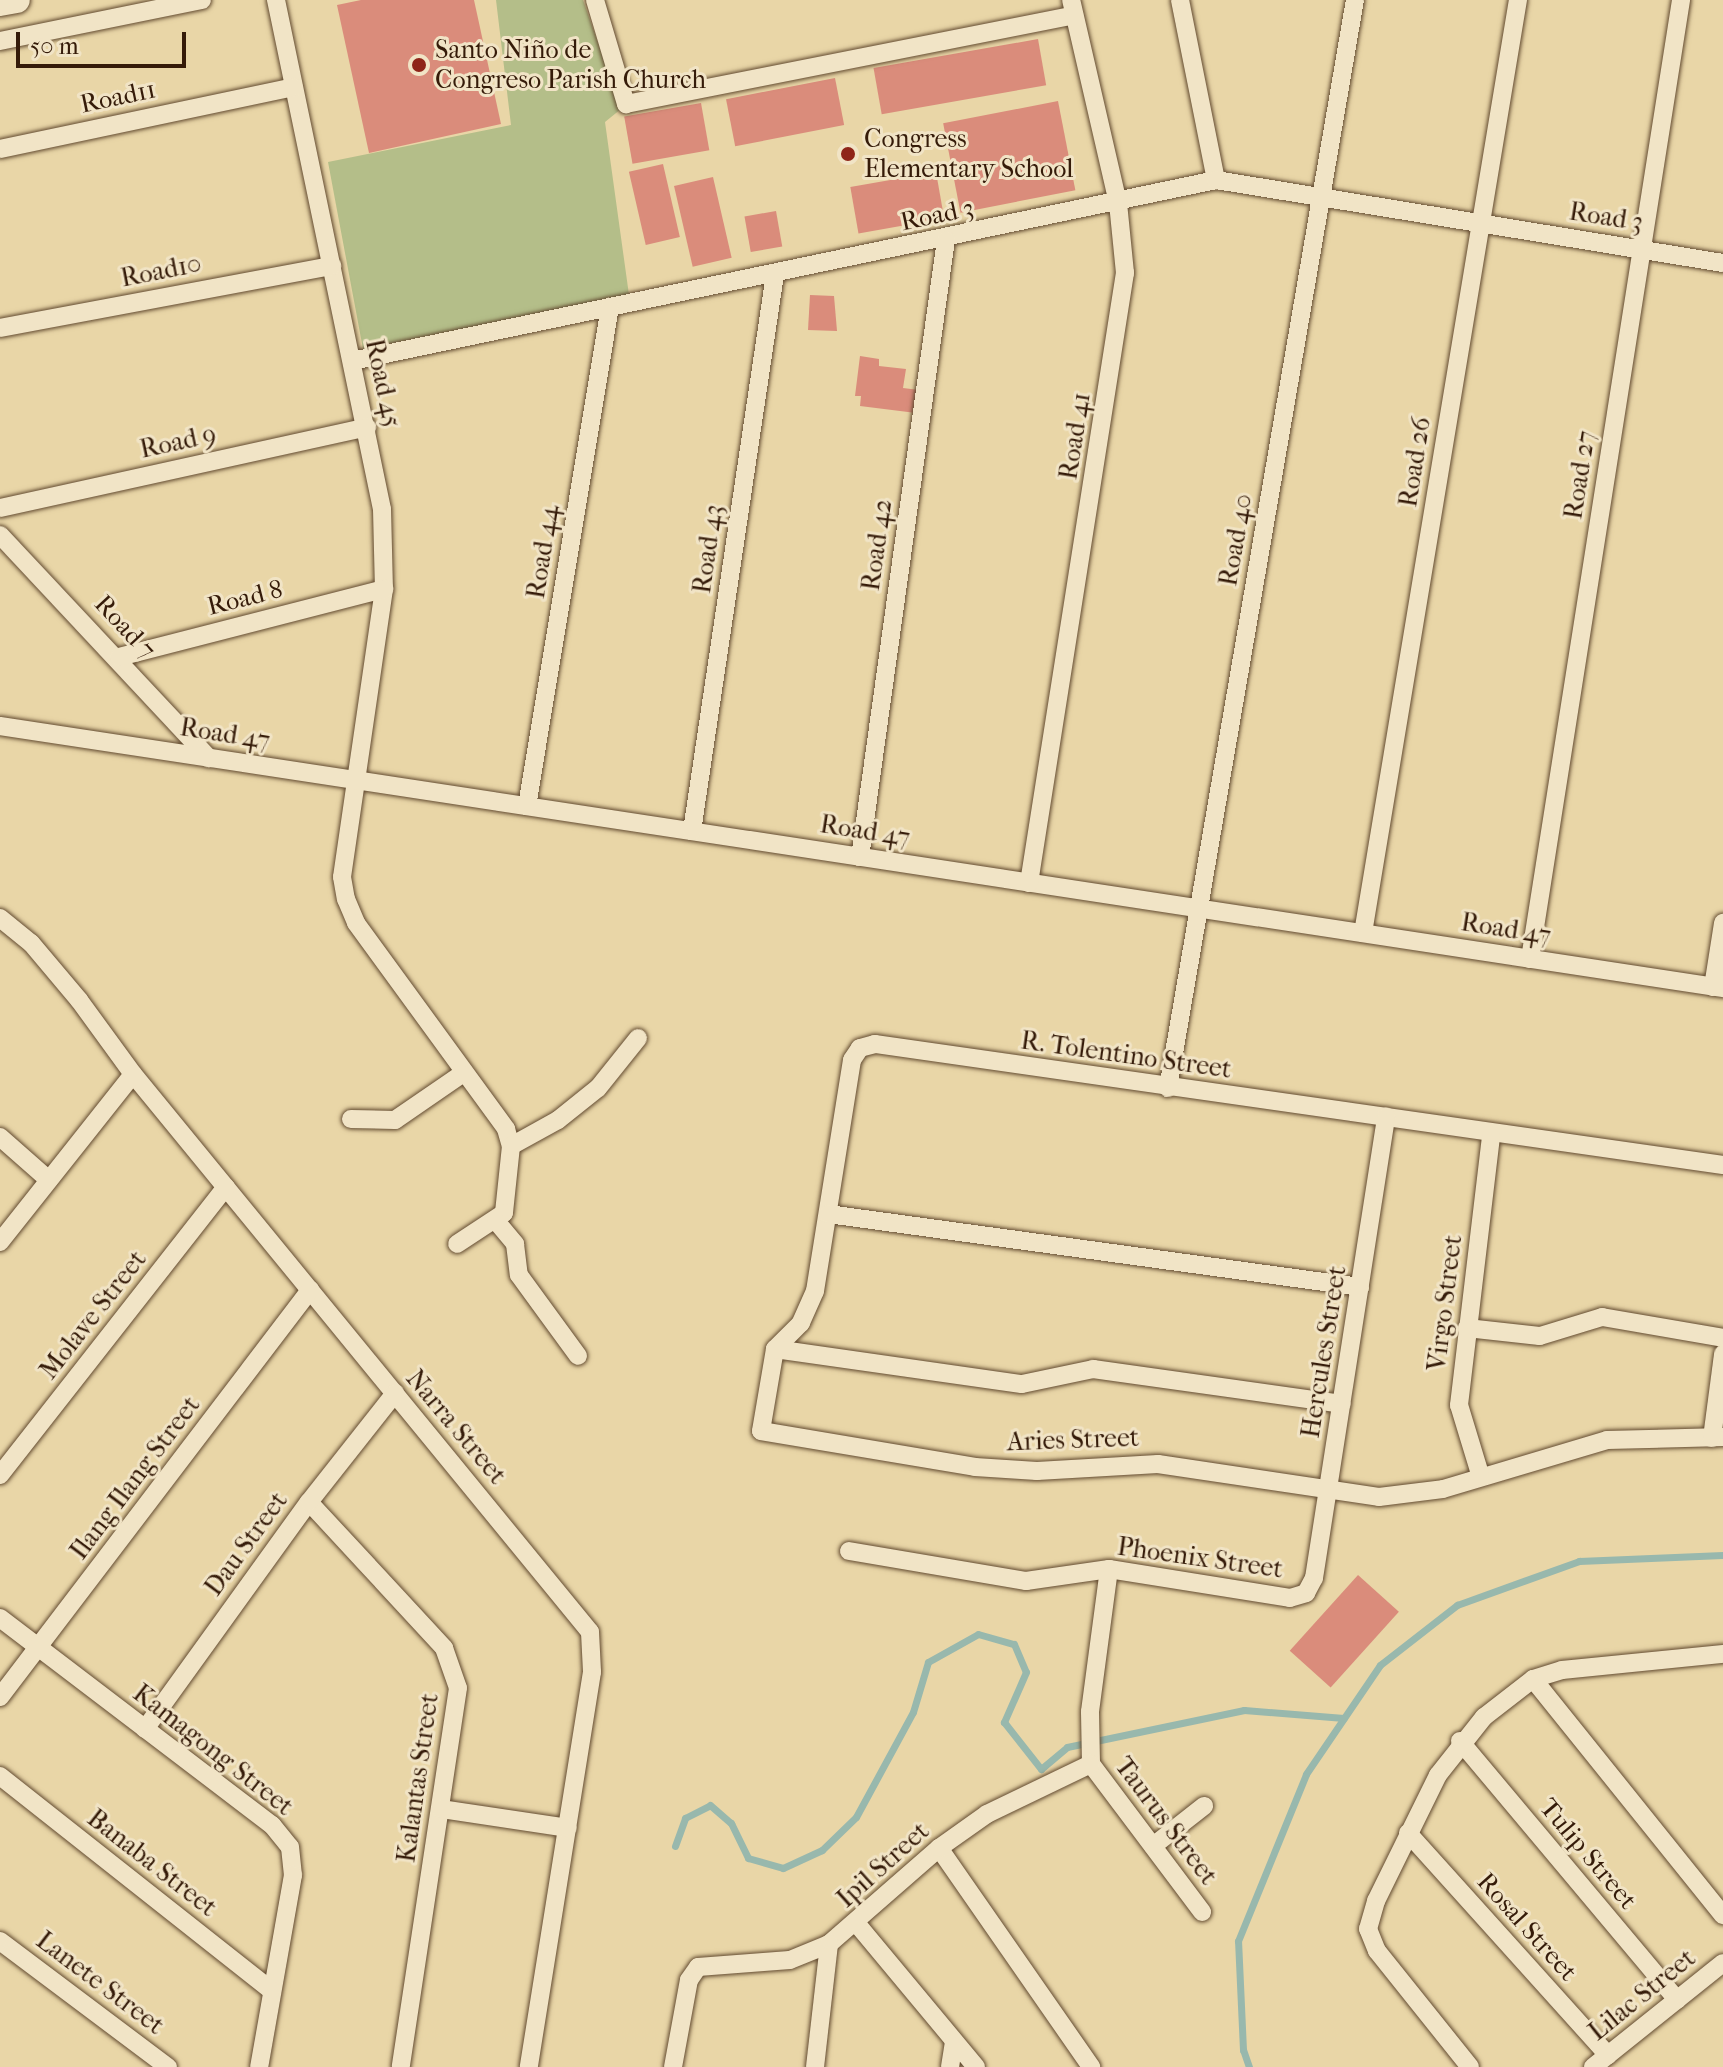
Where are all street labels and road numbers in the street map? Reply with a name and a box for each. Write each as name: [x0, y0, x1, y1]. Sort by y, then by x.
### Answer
street label: Road11: [77, 74, 159, 120]
street label: Road 3: [898, 192, 976, 238]
street label: Road 3: [1567, 196, 1645, 238]
street label: Road10: [118, 248, 204, 294]
street label: Road 45: [358, 336, 408, 430]
street label: Road 41: [1053, 390, 1097, 482]
street label: Road 26: [1392, 415, 1438, 509]
street label: Road 9: [137, 419, 219, 465]
street label: Road 27: [1558, 428, 1602, 522]
street label: Road 40: [1213, 491, 1259, 589]
street label: Road 42: [855, 497, 899, 593]
street label: Road 44: [520, 503, 566, 601]
street label: Road 43: [686, 503, 730, 595]
street label: Road 8: [204, 574, 286, 622]
street label: Road 7: [88, 589, 162, 665]
street label: Road 47: [178, 712, 272, 756]
street label: Road 47: [818, 809, 912, 853]
street label: Road 47: [1459, 907, 1553, 951]
street label: R. Tolentino Street: [1019, 1025, 1233, 1085]
street label: Virgo Street: [1421, 1233, 1469, 1373]
street label: Molave Street: [33, 1244, 153, 1386]
street label: Hercules Street: [1295, 1264, 1353, 1440]
street label: Narra Street: [399, 1364, 513, 1490]
street label: Ilang Ilang Street: [63, 1390, 207, 1566]
street label: Aries Street: [1006, 1422, 1140, 1458]
street label: Dau Street: [198, 1486, 294, 1602]
street label: Phoenix Street: [1115, 1531, 1285, 1585]
street label: Kamagong Street: [127, 1678, 299, 1822]
street label: Kalantas Street: [391, 1691, 445, 1865]
street label: Taurus Street: [1108, 1751, 1224, 1891]
street label: Tulip Street: [1533, 1792, 1643, 1916]
street label: Banaba Street: [81, 1803, 223, 1923]
street label: Ipil Street: [831, 1816, 935, 1914]
street label: Rosal Street: [1470, 1867, 1584, 1987]
street label: Lanete Street: [30, 1925, 170, 2041]
street label: Lilac Street: [1582, 1943, 1702, 2047]

